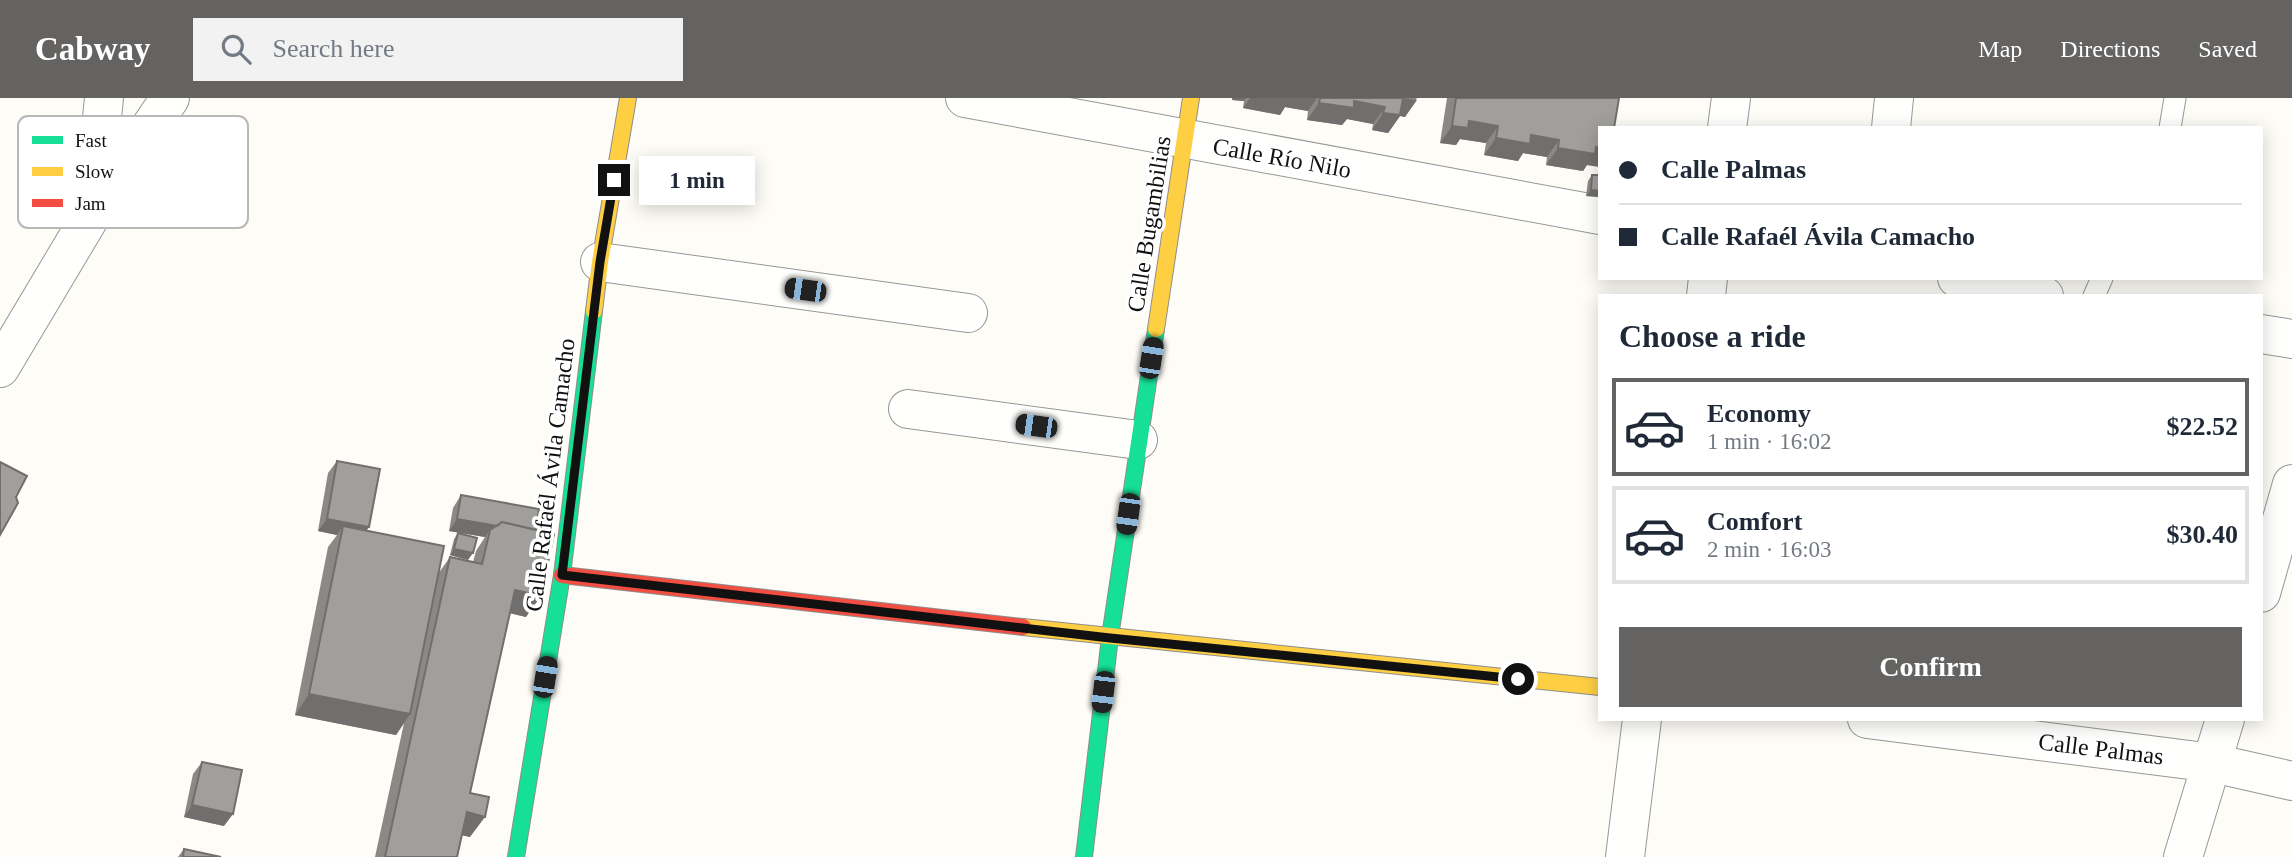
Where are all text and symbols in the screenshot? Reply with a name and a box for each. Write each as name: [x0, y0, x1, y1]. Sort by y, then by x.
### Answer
search box: [193, 18, 683, 81]
icon: search: [217, 30, 255, 68]
text: Cabway: [35, 31, 151, 67]
text: Search here: [273, 34, 395, 63]
text: Map: [1978, 36, 2022, 62]
text: Directions: [2060, 36, 2160, 62]
text: Saved: [2198, 36, 2257, 62]
legend: [18, 116, 248, 228]
text: Fast: [75, 130, 107, 151]
street label: Calle Río Nilo: [1211, 133, 1353, 183]
street label: Calle Bugambilias: [1122, 134, 1176, 314]
callout: 1 min: [638, 155, 754, 204]
text: Calle Palmas: [1661, 155, 1806, 184]
text: Slow: [75, 161, 114, 182]
route end: [598, 164, 630, 196]
text: 1 min: [669, 168, 725, 193]
text: Jam: [75, 193, 106, 214]
text: Calle Rafaél Ávila Camacho: [1661, 222, 1975, 251]
car: [783, 277, 828, 303]
text: Choose a ride: [1619, 318, 1806, 354]
car: [1138, 336, 1165, 380]
street label: Calle Rafaél Ávila Camacho: [520, 337, 580, 613]
icon: car: [1623, 396, 1686, 459]
text: Economy: [1707, 399, 1811, 428]
text: $22.52: [2167, 412, 2238, 441]
car: [1014, 413, 1059, 439]
text: 1 min · 16:02: [1707, 429, 1832, 454]
car: [1115, 492, 1142, 536]
icon: car: [1623, 504, 1686, 567]
text: Comfort: [1707, 507, 1802, 536]
text: $30.40: [2167, 520, 2238, 549]
text: 2 min · 16:03: [1707, 537, 1832, 562]
button: Confirm: [1619, 627, 2242, 707]
car: [532, 655, 559, 699]
route start: [1502, 663, 1534, 695]
car: [1091, 670, 1116, 714]
street label: Calle Palmas: [2037, 728, 2165, 770]

